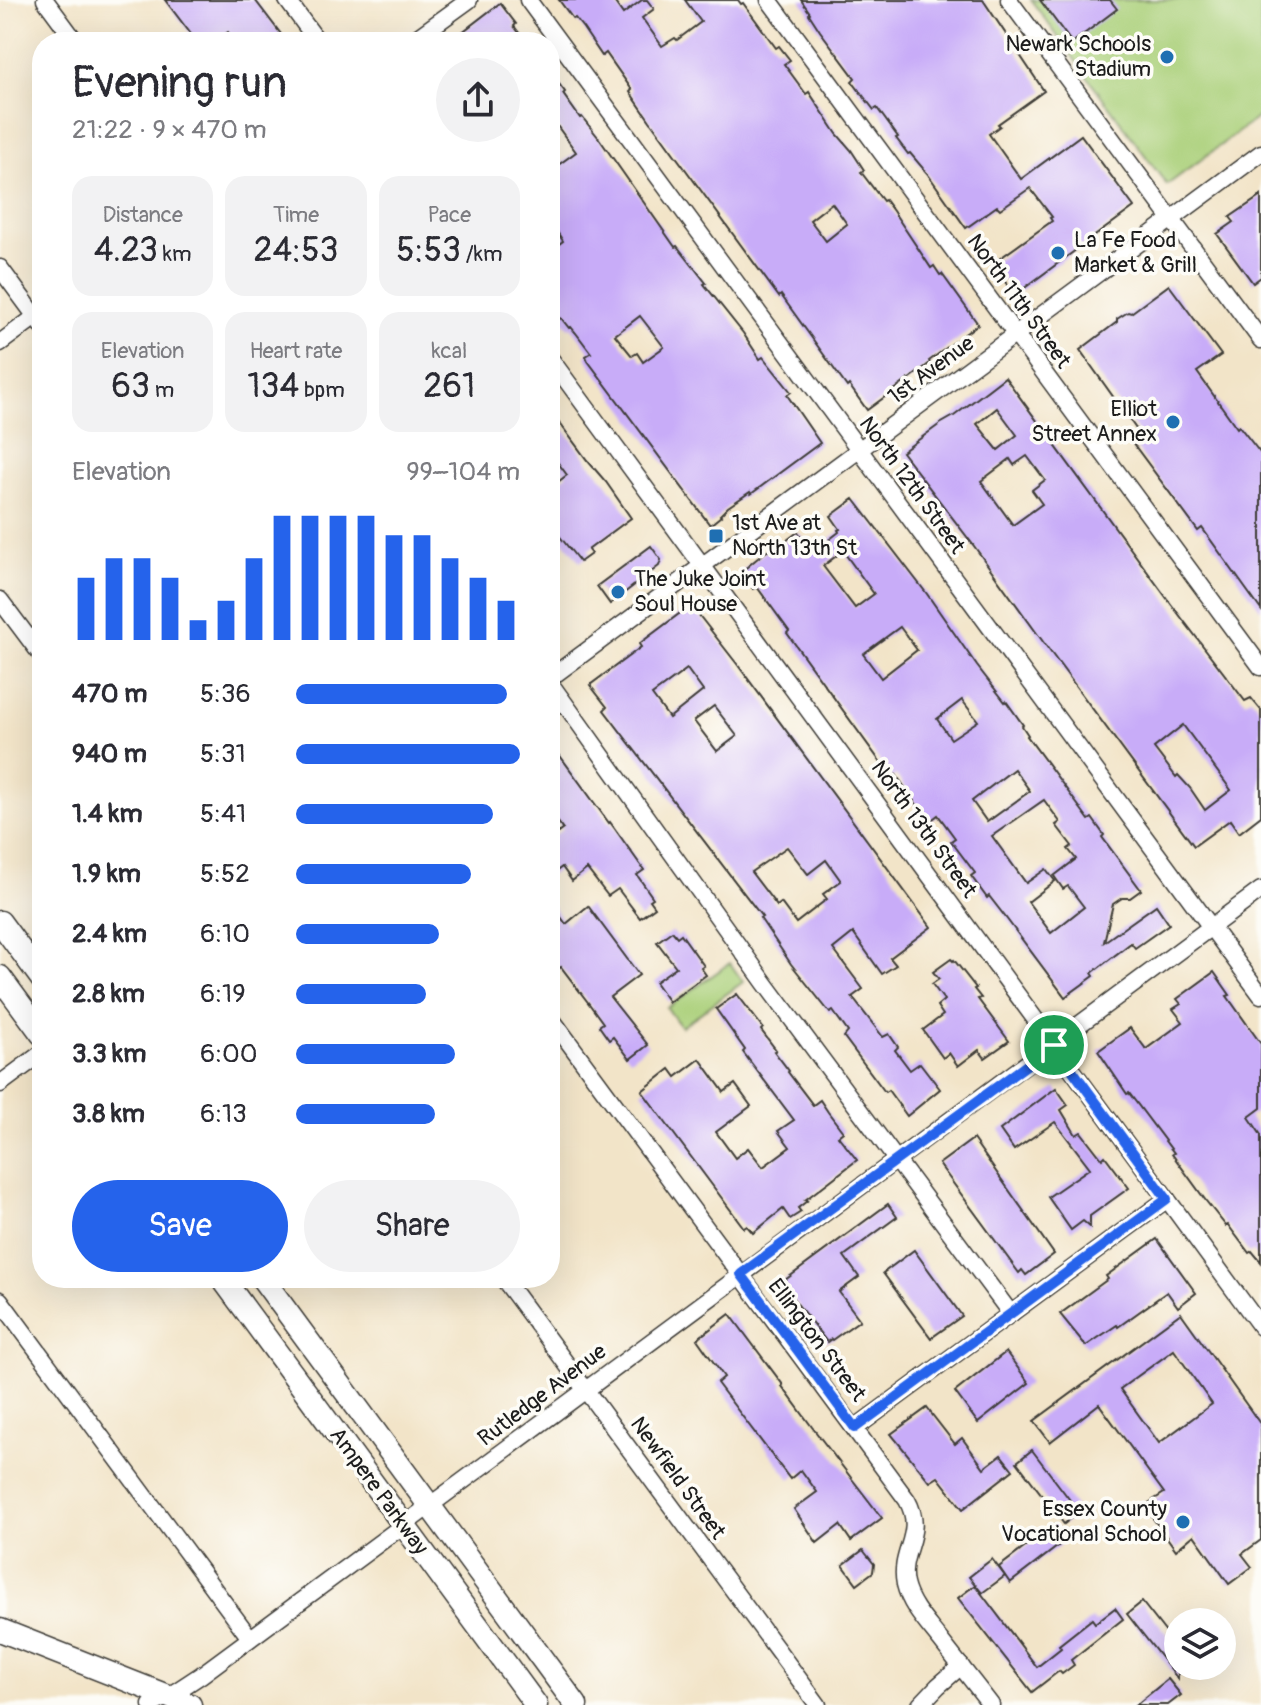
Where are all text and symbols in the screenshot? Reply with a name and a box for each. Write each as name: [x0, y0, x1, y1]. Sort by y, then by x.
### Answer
place label: Newark Schools Stadium: [1005, 30, 1151, 83]
marker: Newark Schools Stadium: [1158, 48, 1176, 66]
text: Evening run: [72, 56, 287, 111]
button: share: [436, 58, 520, 142]
text: 21:22 · 9 × 470 m: [72, 114, 267, 146]
text: Distance: [102, 201, 183, 229]
text: Time: [273, 201, 319, 229]
text: Pace: [428, 201, 471, 229]
place label: La Fe Food Market & Grill: [1074, 226, 1197, 279]
street label: North 11th Street: [961, 228, 1077, 374]
text: 4.23: [94, 229, 158, 272]
text: 24:53: [253, 229, 339, 272]
text: 5:53: [396, 229, 461, 272]
text: km: [158, 240, 191, 268]
text: /km: [461, 240, 502, 268]
marker: La Fe Food Market & Grill: [1049, 244, 1067, 262]
street label: 1st Avenue: [882, 329, 980, 411]
text: Elevation: [101, 337, 185, 365]
text: Heart rate: [250, 337, 342, 365]
text: kcal: [431, 337, 467, 365]
text: 63: [111, 365, 150, 408]
text: 134: [247, 365, 299, 408]
text: 261: [423, 365, 475, 408]
text: m: [150, 376, 174, 404]
text: bpm: [299, 376, 345, 404]
place label: Elliot Street Annex: [1032, 395, 1157, 448]
street label: North 12th Street: [853, 411, 971, 559]
marker: Elliot Street Annex: [1164, 413, 1182, 431]
text: Elevation: [72, 456, 171, 488]
text: 99–104 m: [406, 456, 520, 488]
place label: 1st Ave at North 13th St: [732, 509, 857, 562]
marker: 1st Ave at North 13th St: [707, 527, 725, 545]
place label: The Juke Joint Soul House: [634, 565, 766, 618]
marker: The Juke Joint Soul House: [609, 583, 627, 601]
text: 470 m: [72, 678, 147, 710]
text: 5:36: [200, 678, 251, 710]
text: 940 m: [72, 738, 147, 770]
text: 5:31: [200, 738, 246, 770]
street label: North 13th Street: [865, 755, 983, 903]
text: 1.4 km: [72, 798, 143, 830]
text: 5:41: [200, 798, 246, 830]
text: 1.9 km: [72, 858, 141, 890]
text: 5:52: [200, 858, 250, 890]
text: 2.4 km: [72, 918, 147, 950]
text: 6:10: [200, 918, 250, 950]
text: 2.8 km: [72, 978, 145, 1010]
text: 6:19: [200, 978, 246, 1010]
pin: [1020, 1011, 1088, 1079]
icon: arrive: [1032, 1023, 1076, 1067]
text: 3.3 km: [72, 1038, 146, 1070]
text: 6:00: [200, 1038, 258, 1070]
text: 3.8 km: [72, 1098, 145, 1130]
text: 6:13: [200, 1098, 247, 1130]
button: Save: [72, 1180, 288, 1272]
button: Share: [304, 1180, 520, 1272]
street label: Ellington Street: [762, 1273, 872, 1407]
street label: Rutledge Avenue: [472, 1337, 612, 1452]
street label: Newfield Street: [624, 1411, 732, 1545]
street label: Ampere Parkway: [323, 1422, 435, 1560]
place label: Essex County Vocational School: [1001, 1495, 1167, 1548]
marker: Essex County Vocational School: [1174, 1513, 1192, 1531]
map controls: [1164, 1608, 1236, 1680]
button: layers: [1164, 1608, 1236, 1680]

